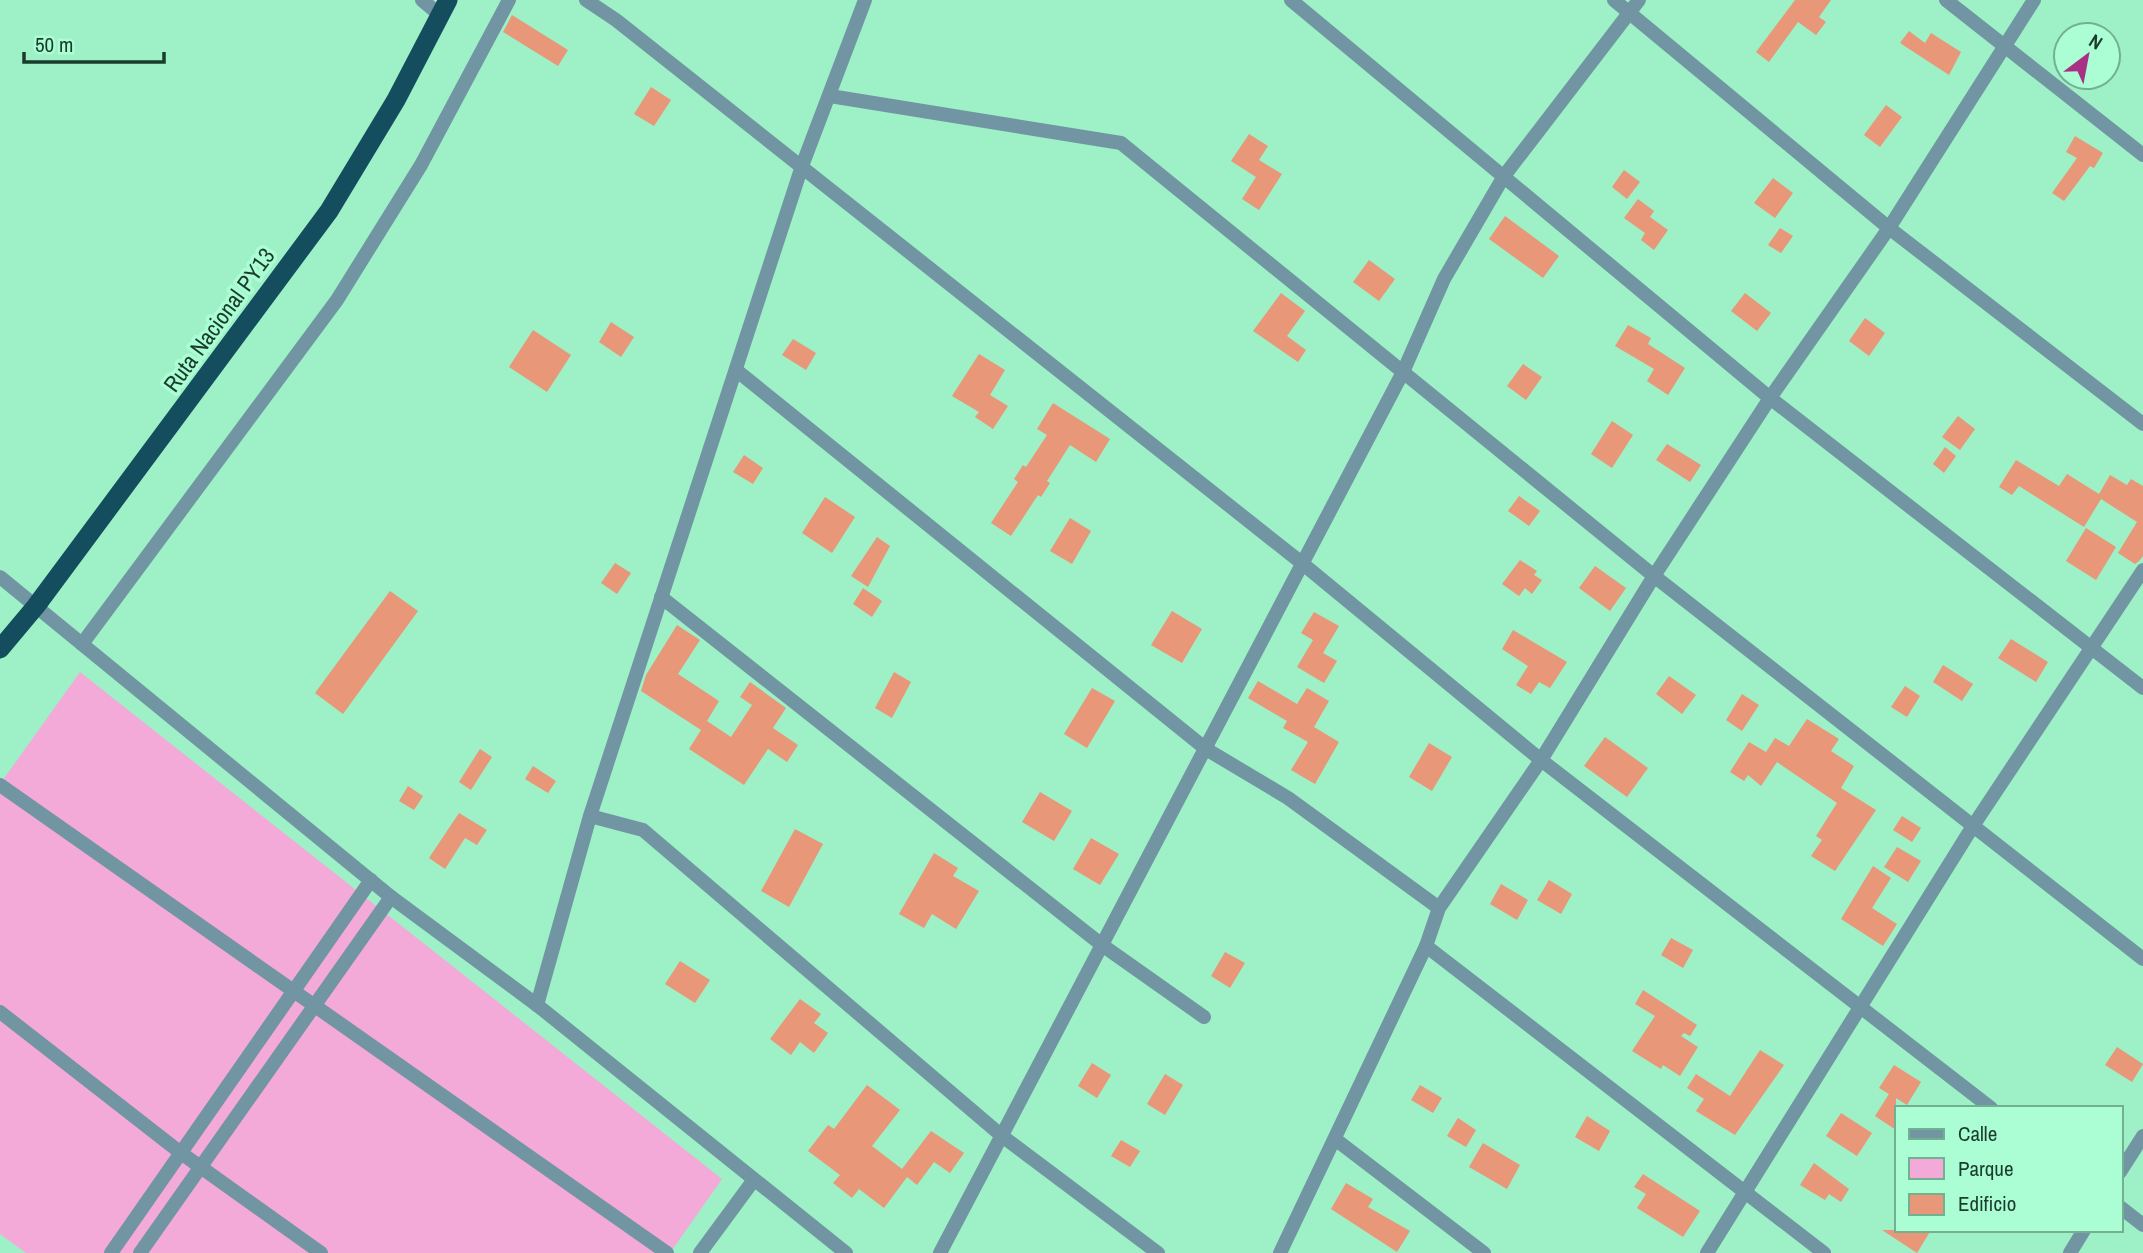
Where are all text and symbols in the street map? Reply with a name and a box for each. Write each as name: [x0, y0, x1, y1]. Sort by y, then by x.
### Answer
scale bar: [24, 21, 164, 65]
north arrow: [2052, 21, 2122, 91]
text: N: [2084, 28, 2108, 56]
text: 50 m: [35, 30, 73, 59]
street label: Ruta Nacional PY13: [156, 241, 281, 398]
legend: [1895, 1106, 2122, 1232]
text: Calle: [1958, 1119, 1997, 1148]
text: Parque: [1958, 1154, 2014, 1183]
text: Edificio: [1958, 1189, 2016, 1218]

